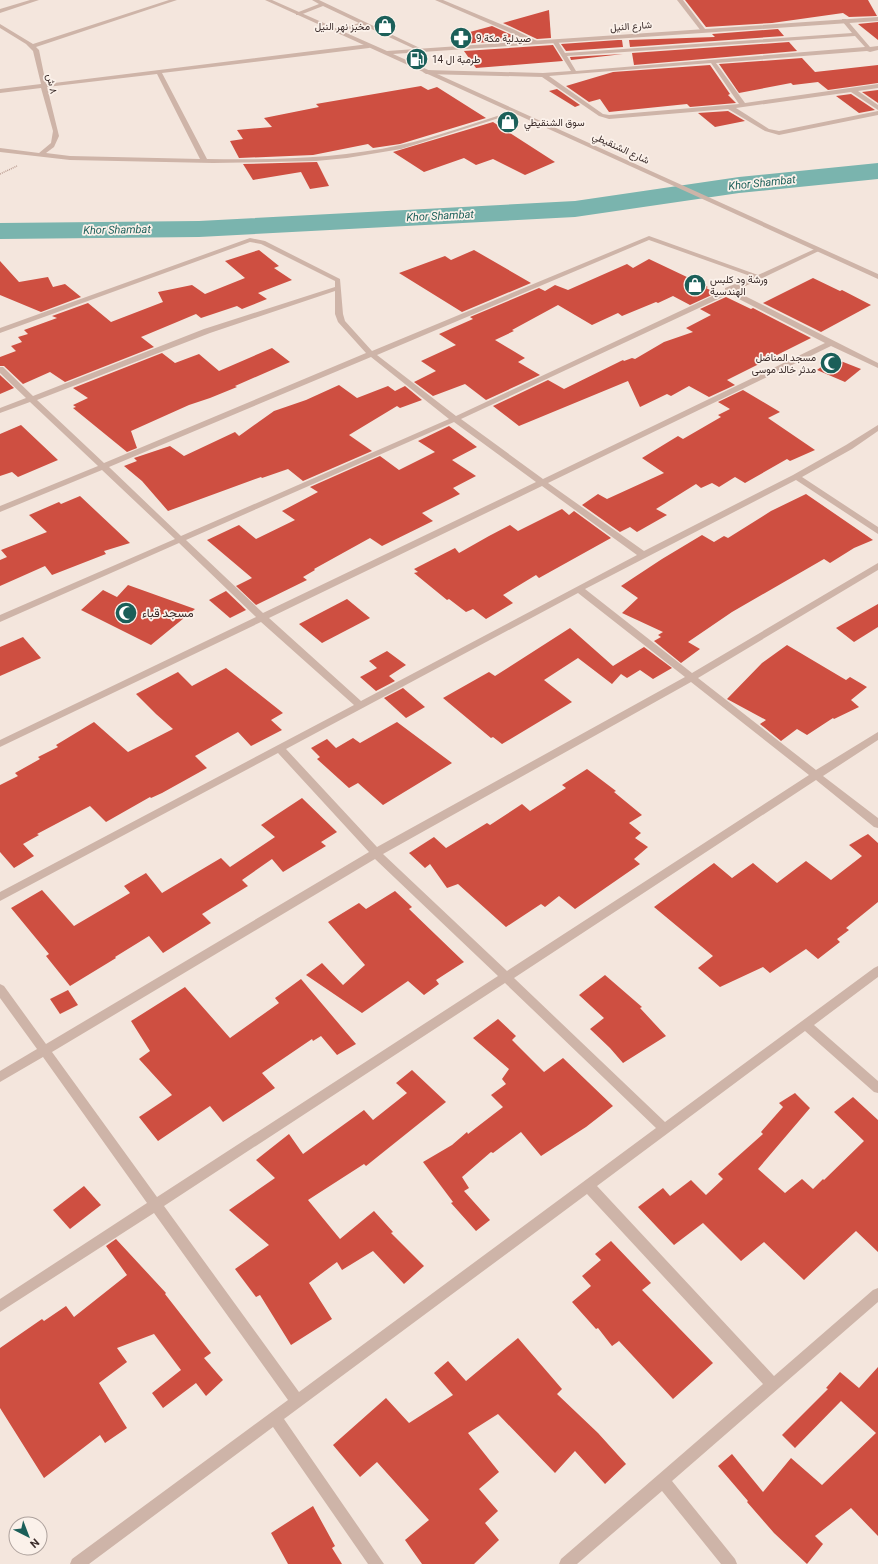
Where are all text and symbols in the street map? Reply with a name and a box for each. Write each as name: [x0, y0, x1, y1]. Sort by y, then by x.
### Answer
shop icon: مخبز نهر النيل: [372, 13, 398, 39]
street label: شارع النيل: [610, 19, 652, 34]
place label: مخبز نهر النيل: [315, 21, 370, 33]
pharmacy icon: صيدلية مكة 9: [448, 25, 474, 51]
place label: صيدلية مكة 9: [476, 33, 531, 45]
fuel station icon: طرمبة ال 14: [404, 46, 430, 72]
place label: طرمبة ال 14: [432, 54, 481, 66]
street label: ٨ ش: [44, 73, 60, 95]
shop icon: سوق الشنقيطي: [495, 109, 521, 135]
place label: سوق الشنقيطي: [524, 117, 585, 131]
street label: شارع الشنقيطي: [590, 130, 651, 169]
water label: Khor Shambat: [728, 173, 797, 193]
water label: Khor Shambat: [406, 208, 475, 224]
water label: Khor Shambat: [83, 223, 151, 237]
shop icon: ورشة ود كلبس الهندسية: [682, 272, 708, 298]
place label: ورشة ود كلبس الهندسية: [710, 274, 768, 298]
mosque icon: مسجد المناضل مدثر خالد موسى: [818, 350, 844, 376]
place label: مسجد المناضل مدثر خالد موسى: [752, 352, 816, 376]
mosque icon: مسجد قباء: [113, 600, 139, 626]
place label: مسجد قباء: [142, 606, 194, 620]
north arrow: [8, 1516, 48, 1556]
text: N: [27, 1536, 42, 1551]

